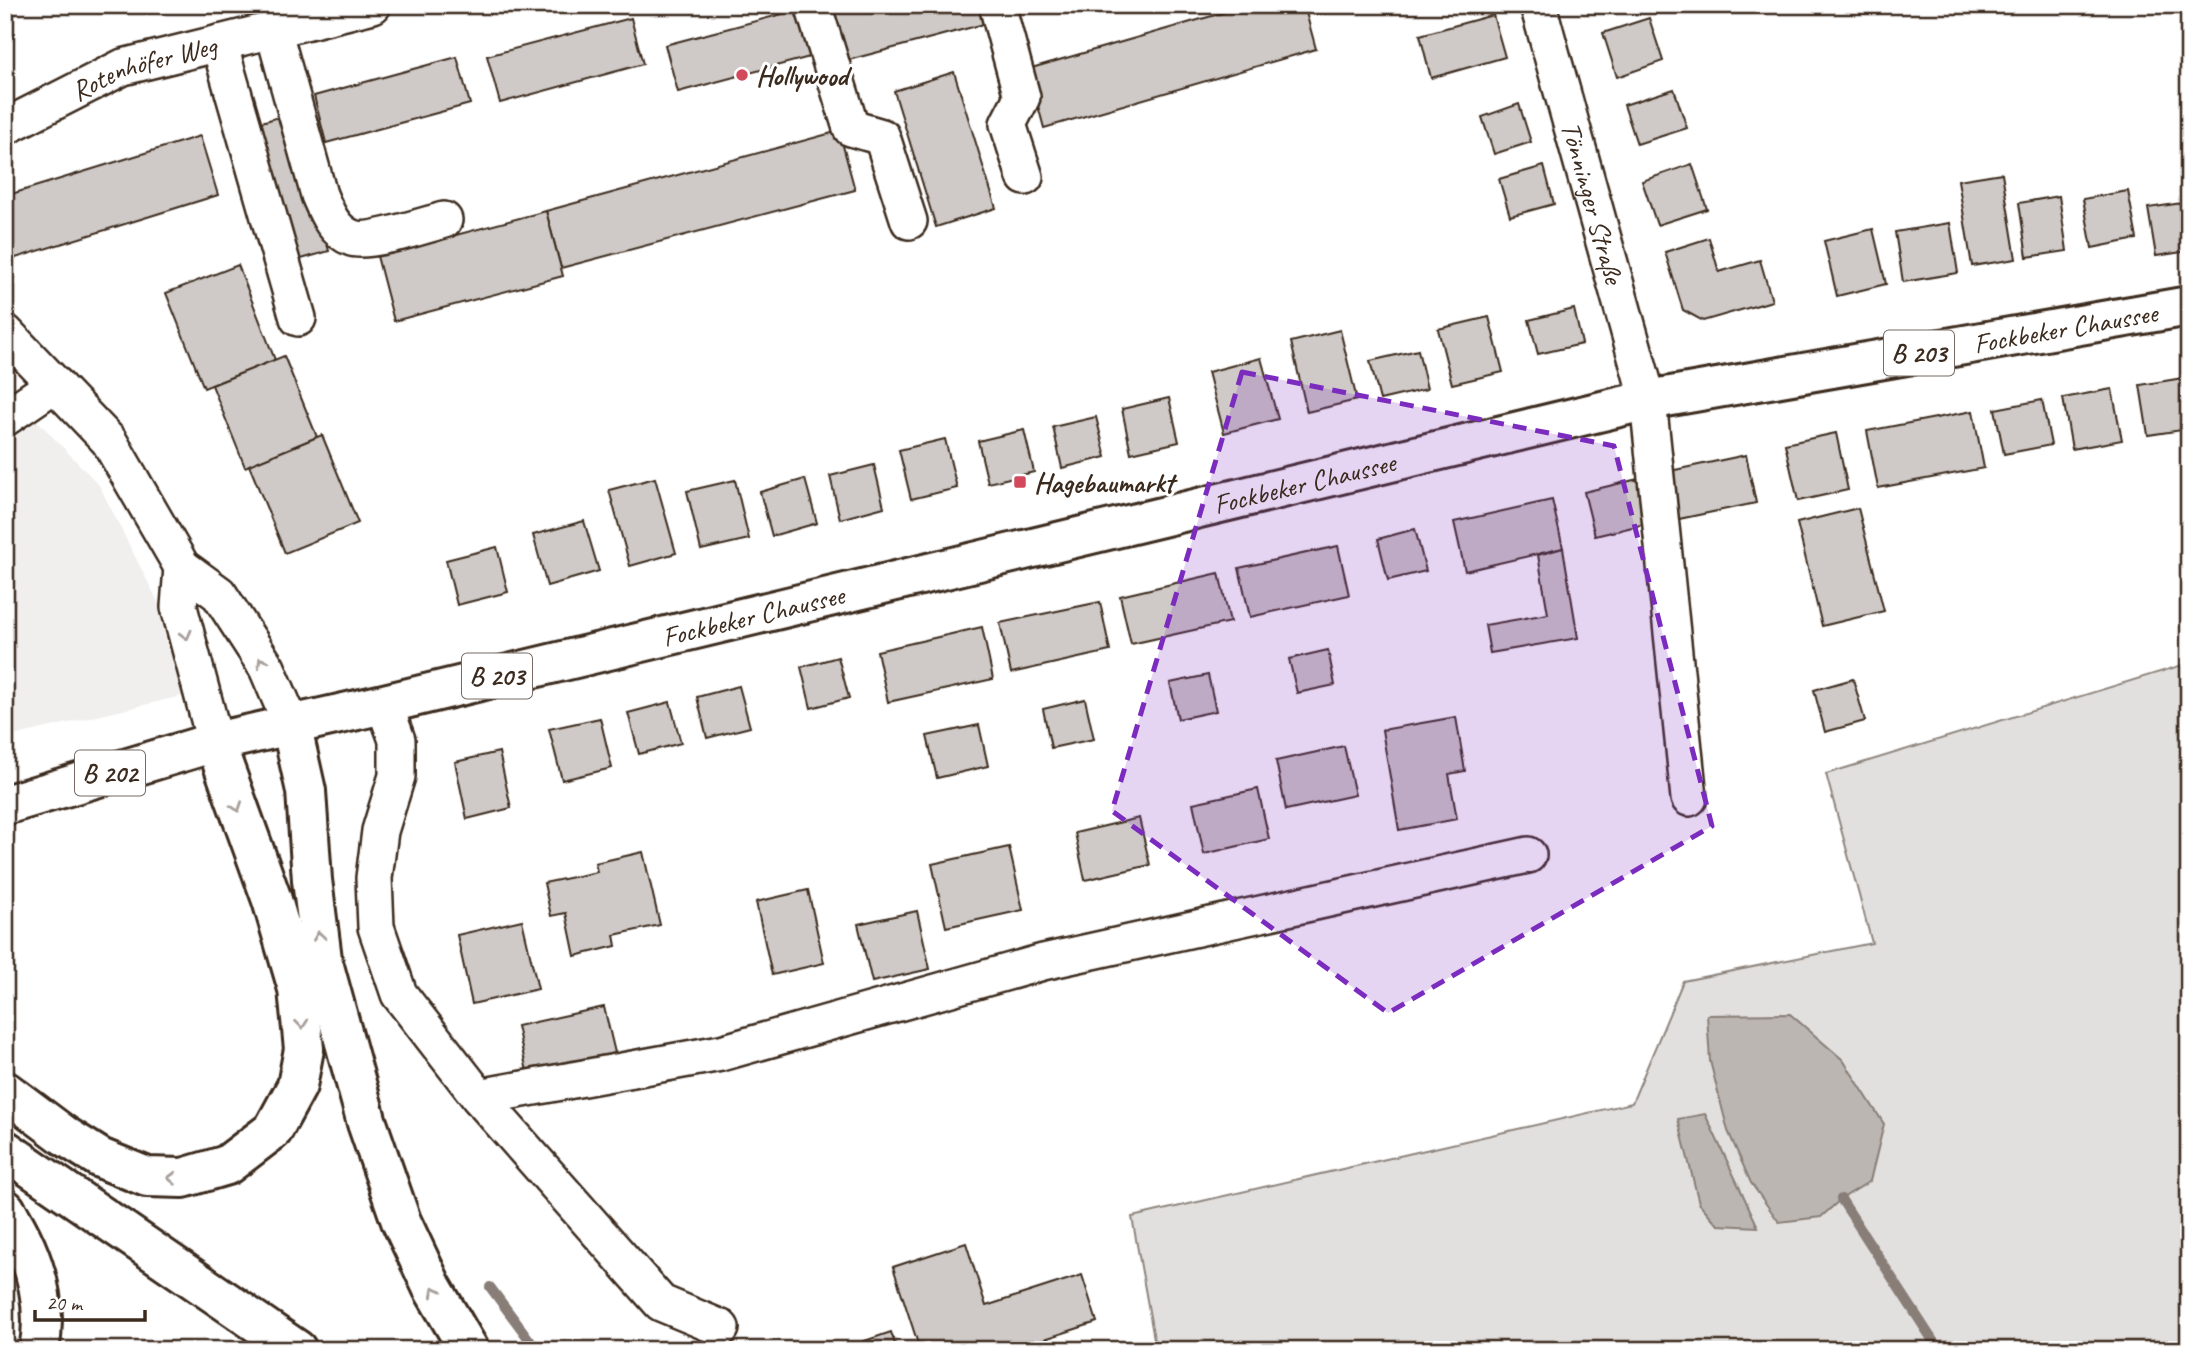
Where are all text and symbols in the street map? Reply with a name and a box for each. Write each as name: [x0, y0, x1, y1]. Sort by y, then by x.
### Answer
street label: Rotenhöfer Weg: [65, 27, 222, 109]
place label: Hollywood: [756, 58, 852, 93]
marker: Hollywood: [734, 67, 750, 83]
street label: Tönninger Straße: [1553, 118, 1632, 289]
street label: Fockbeker Chaussee: [1971, 295, 2162, 361]
road number: B 203: [1884, 330, 1954, 376]
street label: Fockbeker Chaussee: [1210, 444, 1401, 522]
place label: Hagebaumarkt: [1034, 465, 1179, 500]
marker: Hagebaumarkt: [1012, 474, 1028, 490]
street label: Fockbeker Chaussee: [659, 577, 849, 654]
one-way arrow: [178, 629, 192, 641]
road number: B 203: [462, 654, 532, 698]
one-way arrow: [258, 657, 271, 670]
road number: B 202: [75, 750, 145, 796]
one-way arrow: [229, 800, 243, 812]
one-way arrow: [312, 930, 327, 942]
one-way arrow: [294, 1019, 309, 1030]
one-way arrow: [167, 1170, 178, 1185]
scale bar: [35, 1278, 145, 1322]
one-way arrow: [430, 1286, 443, 1298]
text: 20 m: [46, 1290, 84, 1316]

